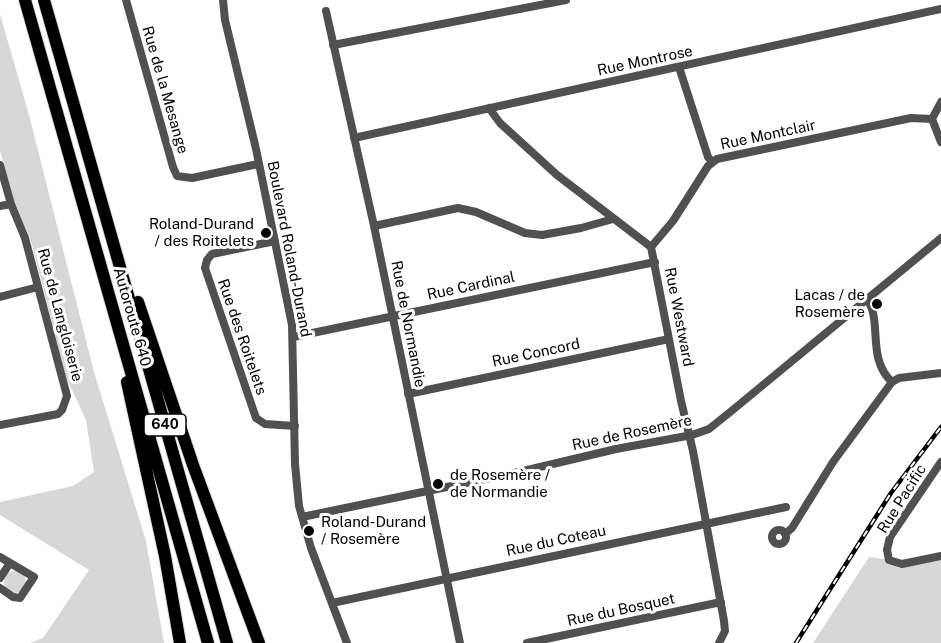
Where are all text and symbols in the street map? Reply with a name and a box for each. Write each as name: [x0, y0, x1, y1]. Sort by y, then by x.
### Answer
street label: Rue de la Mesange: [138, 24, 192, 156]
street label: Rue Montrose: [596, 42, 694, 80]
street label: Rue Montclair: [719, 116, 817, 154]
street label: Boulevard Roland-Durand: [263, 159, 315, 339]
place label: Roland-Durand / des Roitelets: [149, 215, 254, 250]
marker: Roland-Durand / des Roitelets: [259, 226, 273, 240]
street label: Rue de Langloiserie: [34, 246, 86, 384]
street label: Rue de Normandie: [387, 259, 429, 389]
street label: Autoroute 640: [109, 266, 155, 368]
street label: Rue Westward: [661, 266, 697, 368]
street label: Rue Cardinal: [425, 268, 517, 304]
street label: Rue des Roitelets: [214, 277, 270, 397]
place label: Lacas / de Rosemère: [794, 286, 865, 321]
marker: Lacas / de Rosemère: [870, 297, 884, 311]
street label: Rue Concord: [490, 335, 582, 371]
street label: Rue de Rosemère: [570, 412, 694, 454]
road number: 640: [144, 414, 186, 436]
street label: Rue Pacific: [874, 461, 930, 537]
place label: de Rosemère / de Normandie: [450, 466, 550, 501]
marker: de Rosemère / de Normandie: [431, 477, 445, 491]
place label: Roland-Durand / Rosemère: [321, 513, 426, 548]
street label: Rue du Coteau: [504, 522, 608, 560]
marker: Roland-Durand / Rosemère: [302, 524, 316, 538]
street label: Rue du Bosquet: [565, 590, 677, 630]

